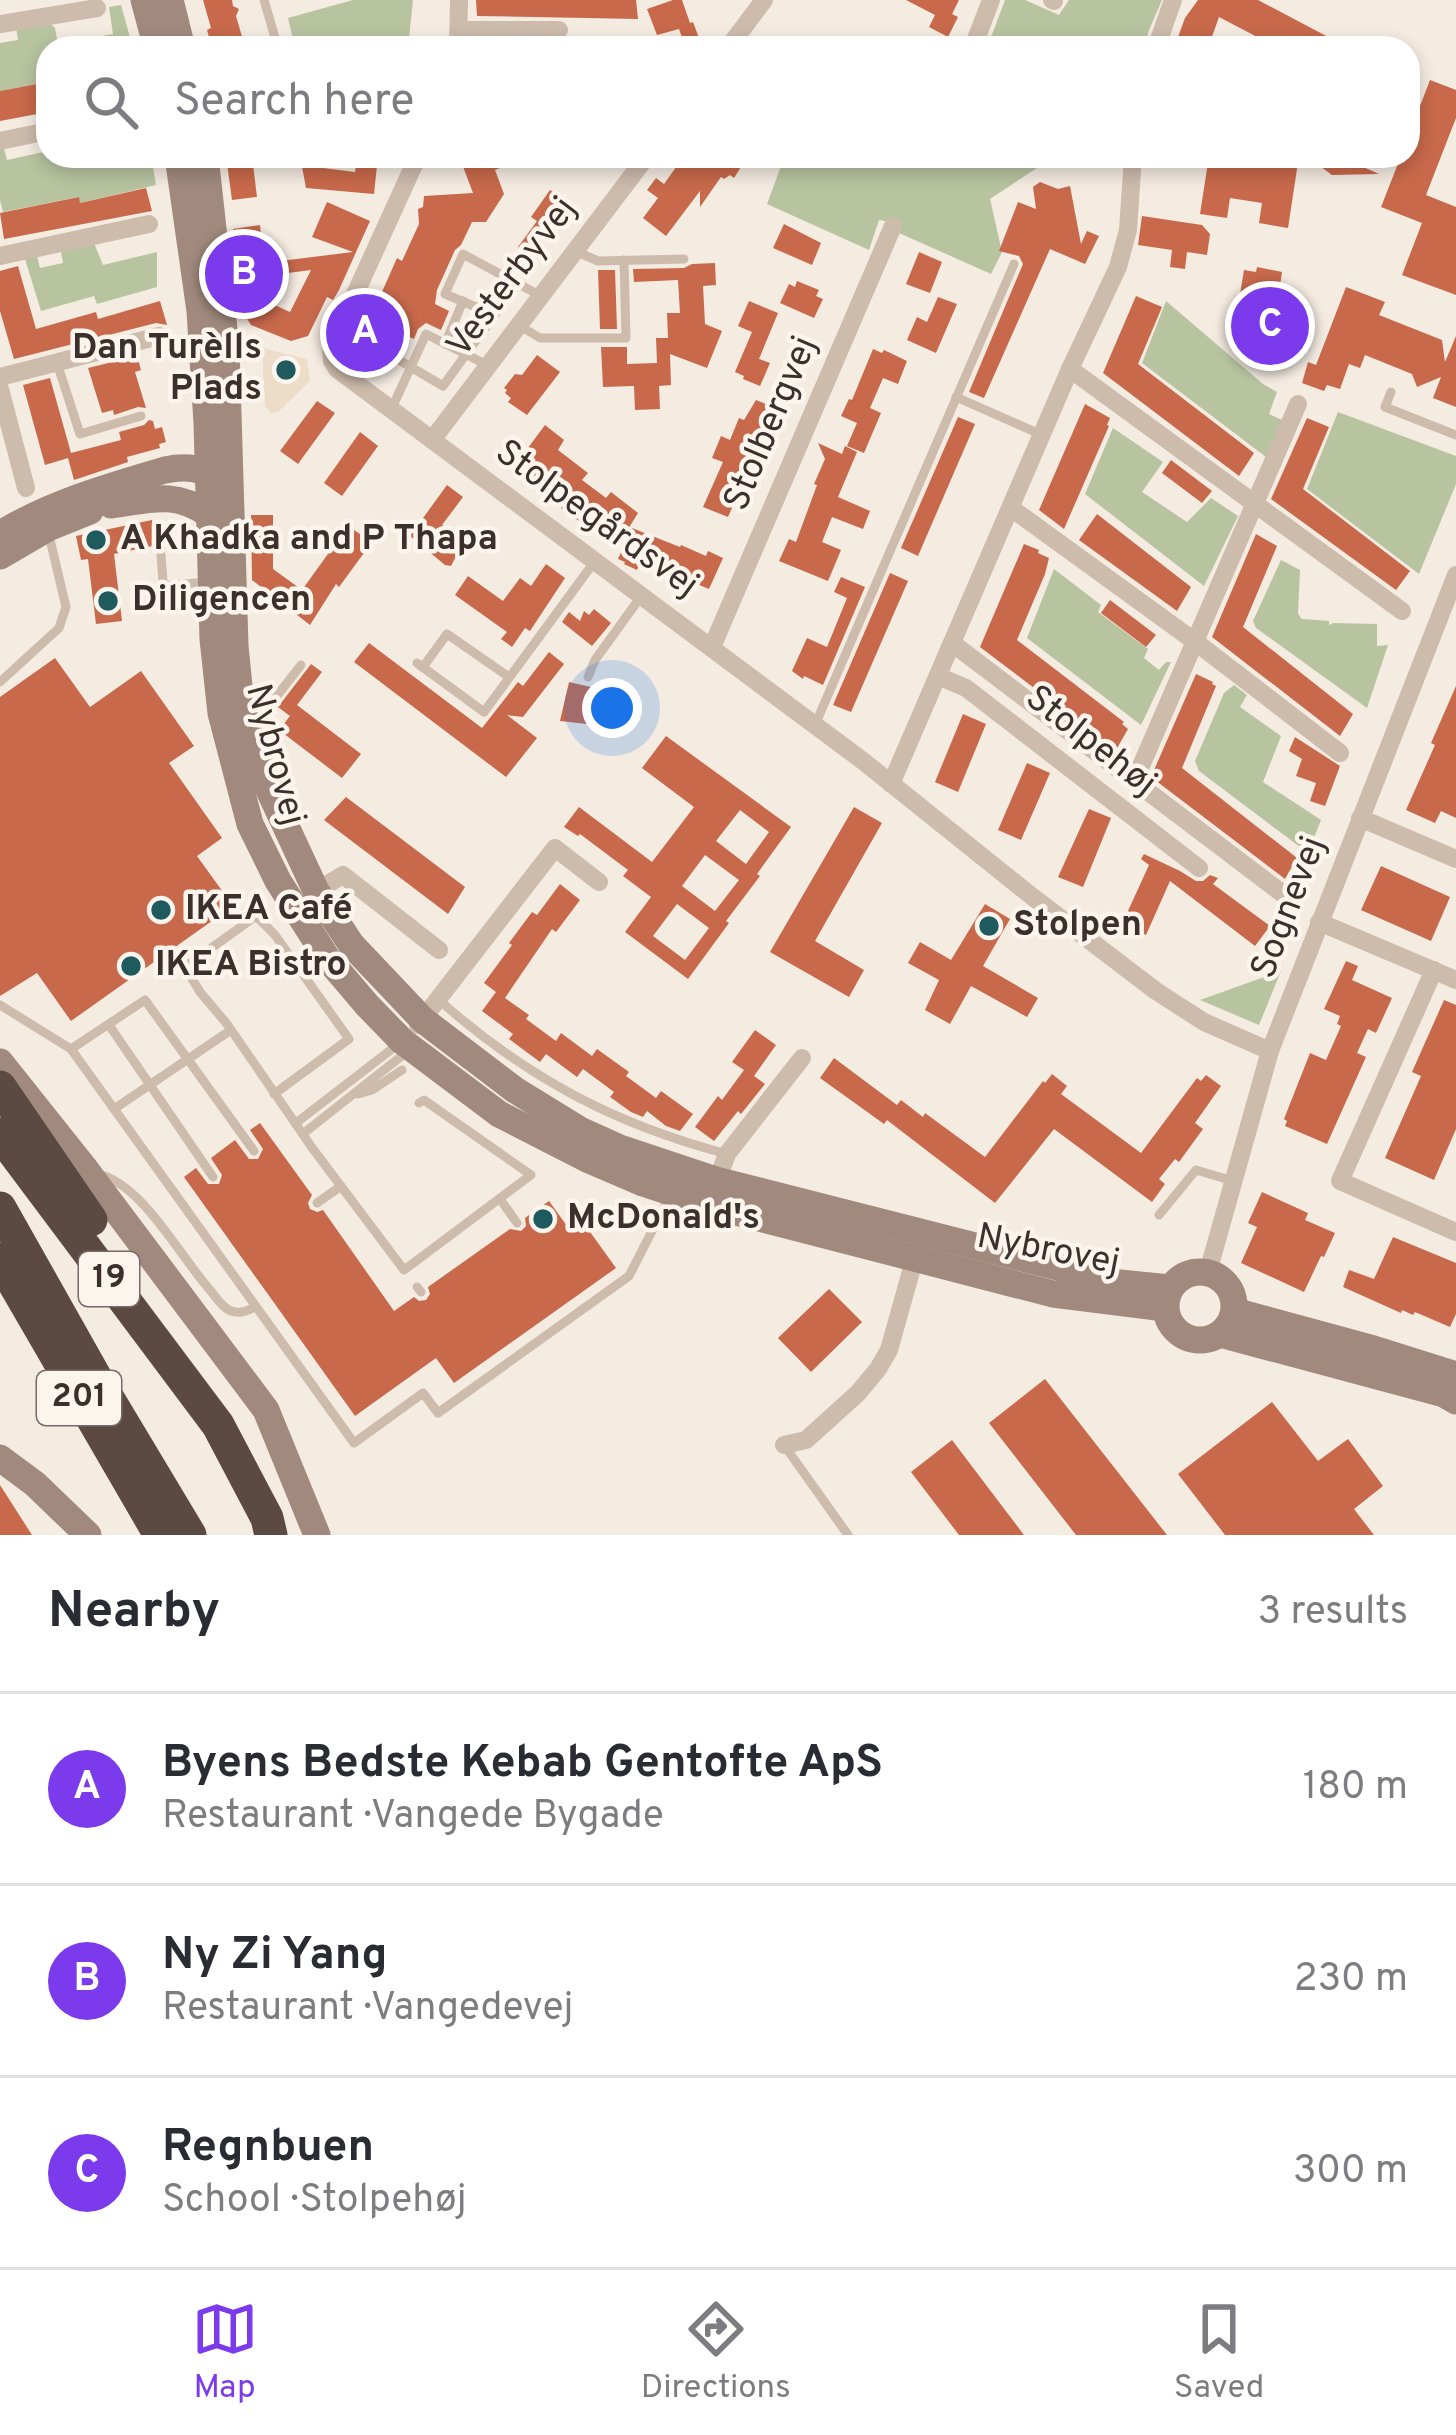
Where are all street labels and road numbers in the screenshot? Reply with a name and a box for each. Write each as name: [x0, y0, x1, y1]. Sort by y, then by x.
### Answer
street label: Vesterbyvej: [438, 189, 588, 367]
street label: Stolbergvej: [715, 330, 829, 518]
street label: Stolpegårdsvej: [485, 431, 707, 609]
street label: Stolpehøj: [1015, 676, 1165, 808]
street label: Nybrovej: [233, 679, 315, 831]
street label: Sognevej: [1242, 831, 1338, 985]
street label: Nybrovej: [973, 1215, 1123, 1287]
road number: 19: [79, 1252, 139, 1306]
road number: 201: [37, 1371, 121, 1425]

